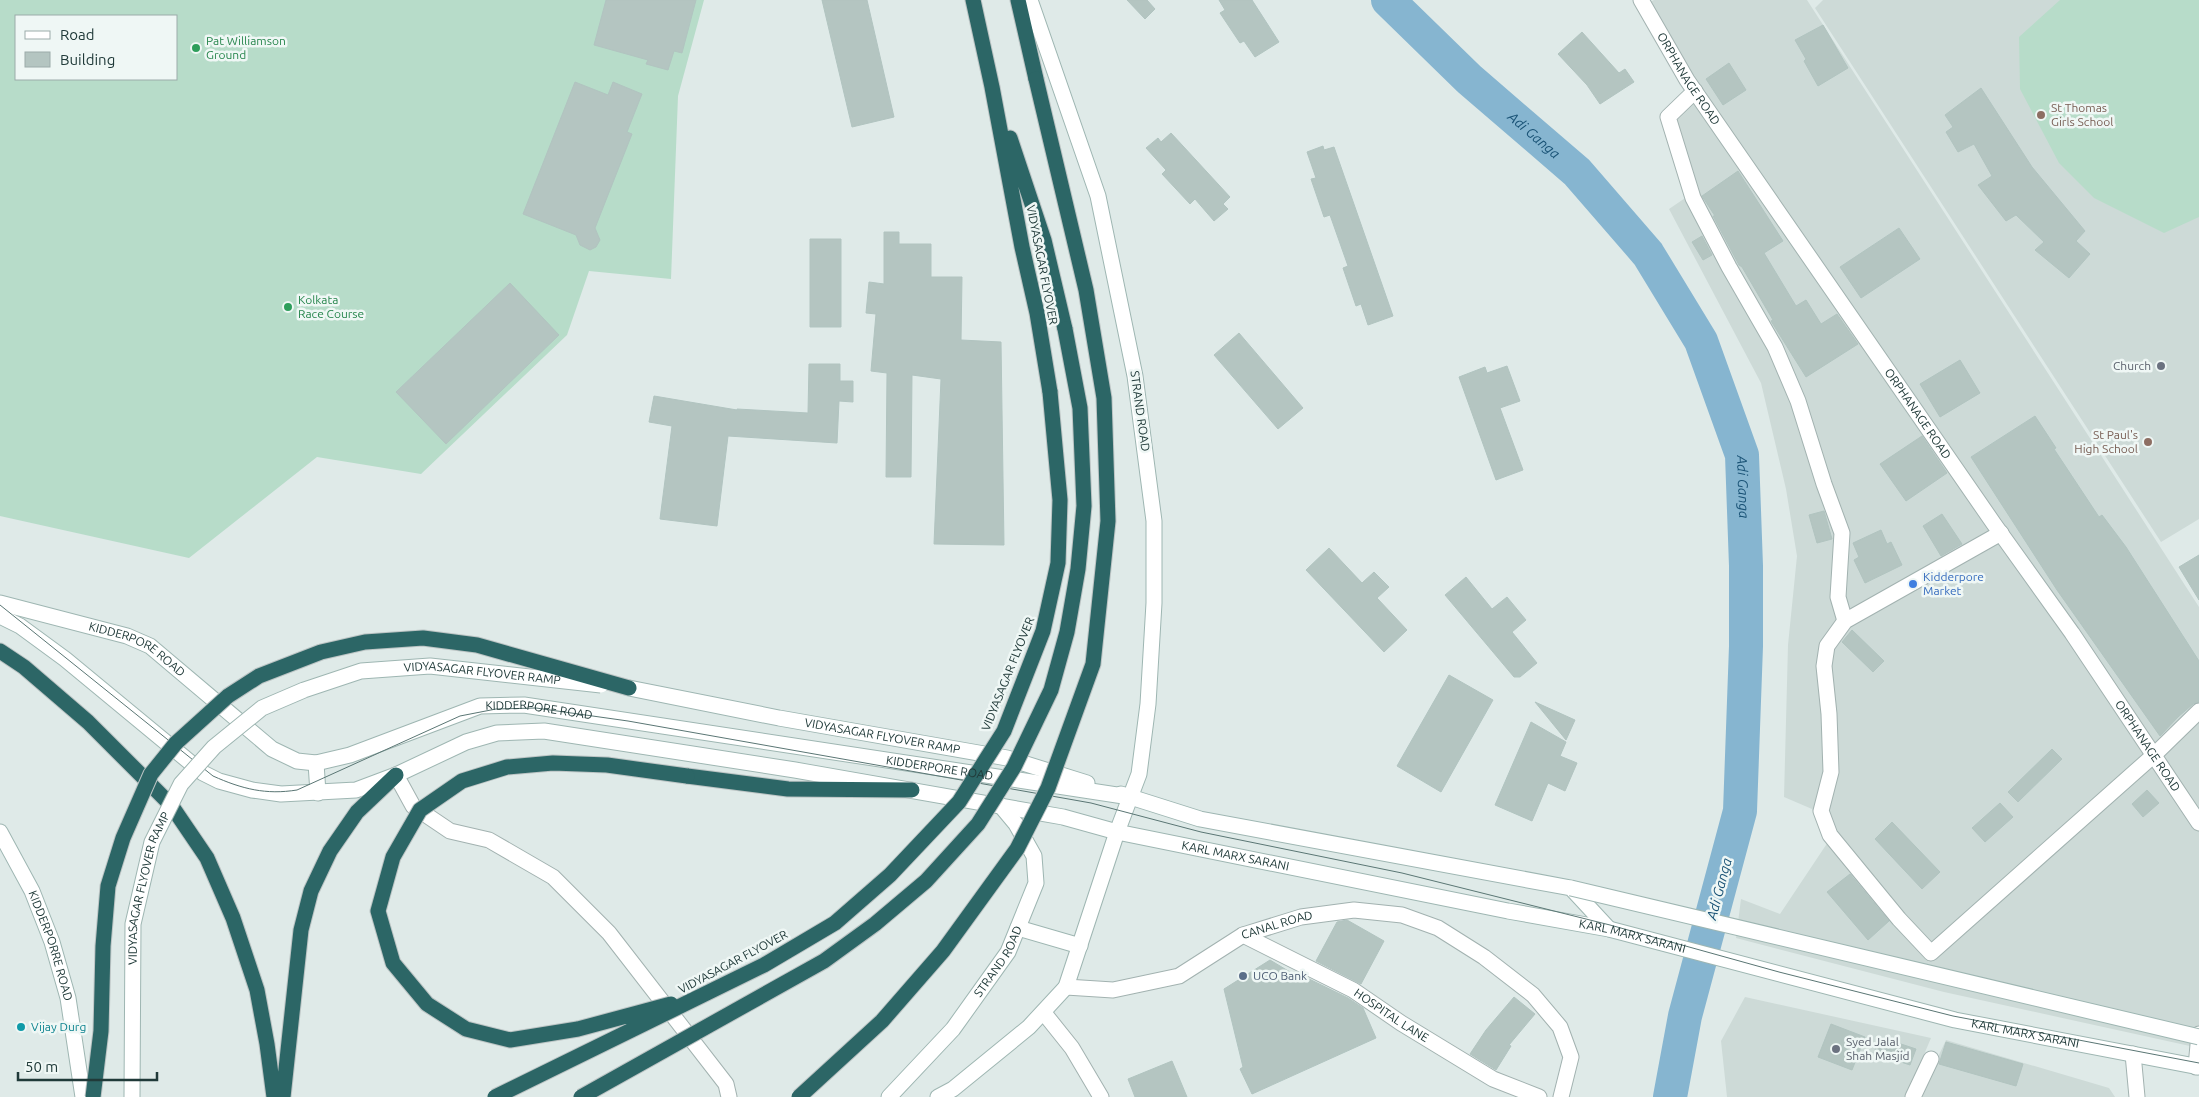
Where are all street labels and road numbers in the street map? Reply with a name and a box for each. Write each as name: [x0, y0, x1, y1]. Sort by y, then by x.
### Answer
street label: ORPHANAGE ROAD: [1655, 30, 1723, 127]
street label: VIDYASAGAR FLYOVER: [1025, 204, 1061, 326]
street label: ORPHANAGE ROAD: [1882, 366, 1954, 461]
street label: STRAND ROAD: [1128, 370, 1153, 452]
street label: VIDYASAGAR FLYOVER: [979, 615, 1037, 733]
street label: KIDDERPORE ROAD: [88, 619, 188, 679]
street label: VIDYASAGAR FLYOVER RAMP: [403, 659, 561, 686]
street label: KIDDERPORE ROAD: [485, 698, 594, 721]
street label: ORPHANAGE ROAD: [2113, 698, 2183, 794]
street label: VIDYASAGAR FLYOVER RAMP: [804, 716, 961, 756]
street label: KIDDERPORE ROAD: [885, 753, 994, 782]
street label: VIDYASAGAR FLYOVER RAMP: [126, 810, 172, 965]
street label: KARL MARX SARANI: [1181, 838, 1290, 873]
street label: KIDDERPORRE ROAD: [26, 889, 75, 1002]
street label: CANAL ROAD: [1240, 909, 1313, 941]
street label: KARL MARX SARANI: [1578, 917, 1687, 955]
street label: STRAND ROAD: [971, 924, 1024, 999]
street label: VIDYASAGAR FLYOVER: [676, 927, 790, 996]
street label: HOSPITAL LANE: [1352, 986, 1431, 1044]
street label: KARL MARX SARANI: [1970, 1016, 2080, 1050]

